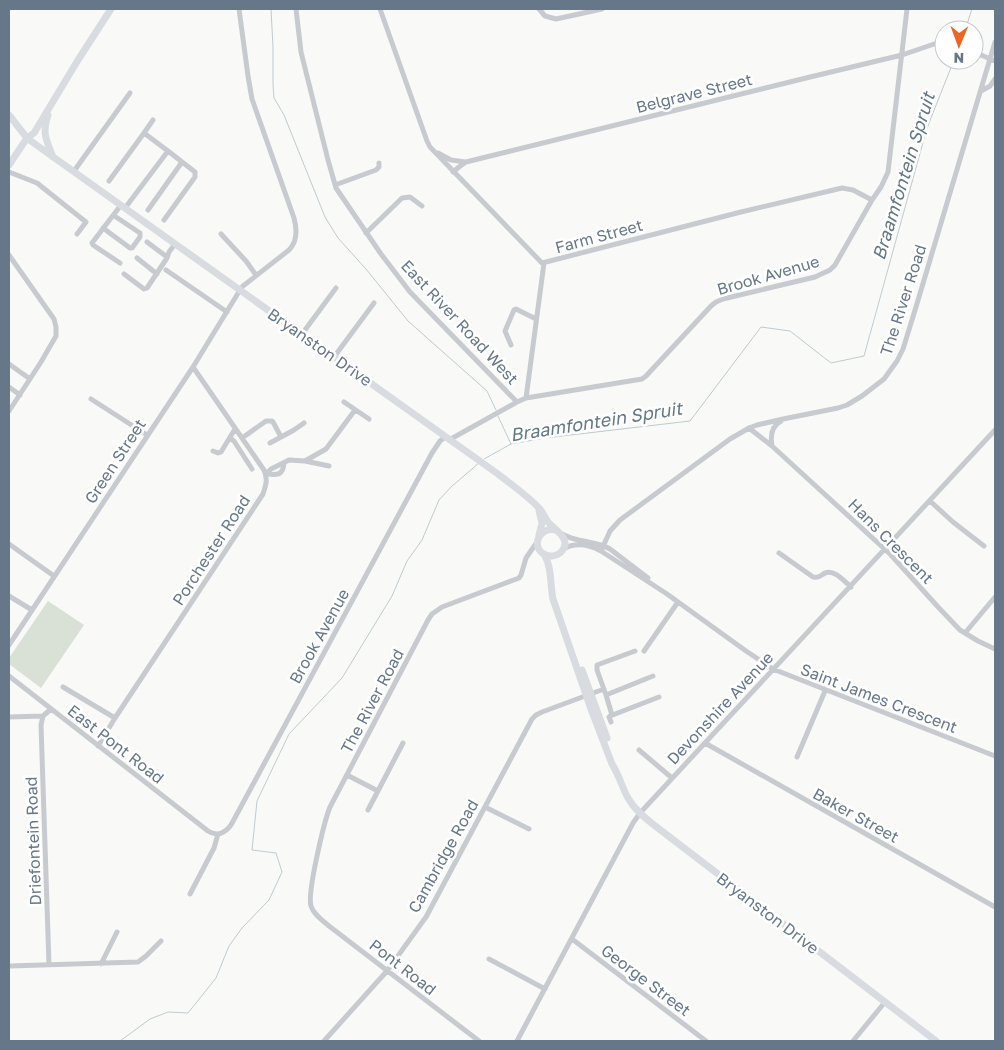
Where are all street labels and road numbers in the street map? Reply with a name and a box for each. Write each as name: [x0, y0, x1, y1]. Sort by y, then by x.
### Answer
street label: Belgrave Street: [634, 69, 754, 117]
street label: Farm Street: [553, 215, 645, 257]
street label: The River Road: [876, 242, 930, 358]
street label: Brook Avenue: [715, 251, 821, 299]
street label: East River Road West: [397, 256, 523, 388]
street label: Bryanston Drive: [264, 304, 376, 390]
street label: Green Street: [80, 415, 150, 507]
street label: Porchester Road: [168, 491, 254, 609]
street label: Hans Crescent: [844, 494, 938, 588]
street label: Brook Avenue: [285, 585, 353, 687]
street label: The River Road: [336, 645, 408, 757]
street label: Devonshire Avenue: [663, 648, 777, 768]
street label: Saint James Crescent: [798, 659, 960, 737]
street label: East Pont Road: [64, 700, 168, 788]
street label: Driefontein Road: [21, 776, 45, 906]
street label: Baker Street: [809, 783, 903, 847]
street label: Cambridge Road: [404, 796, 482, 916]
street label: Bryanston Drive: [713, 868, 823, 958]
street label: Pont Road: [366, 935, 440, 999]
street label: George Street: [597, 940, 695, 1020]

